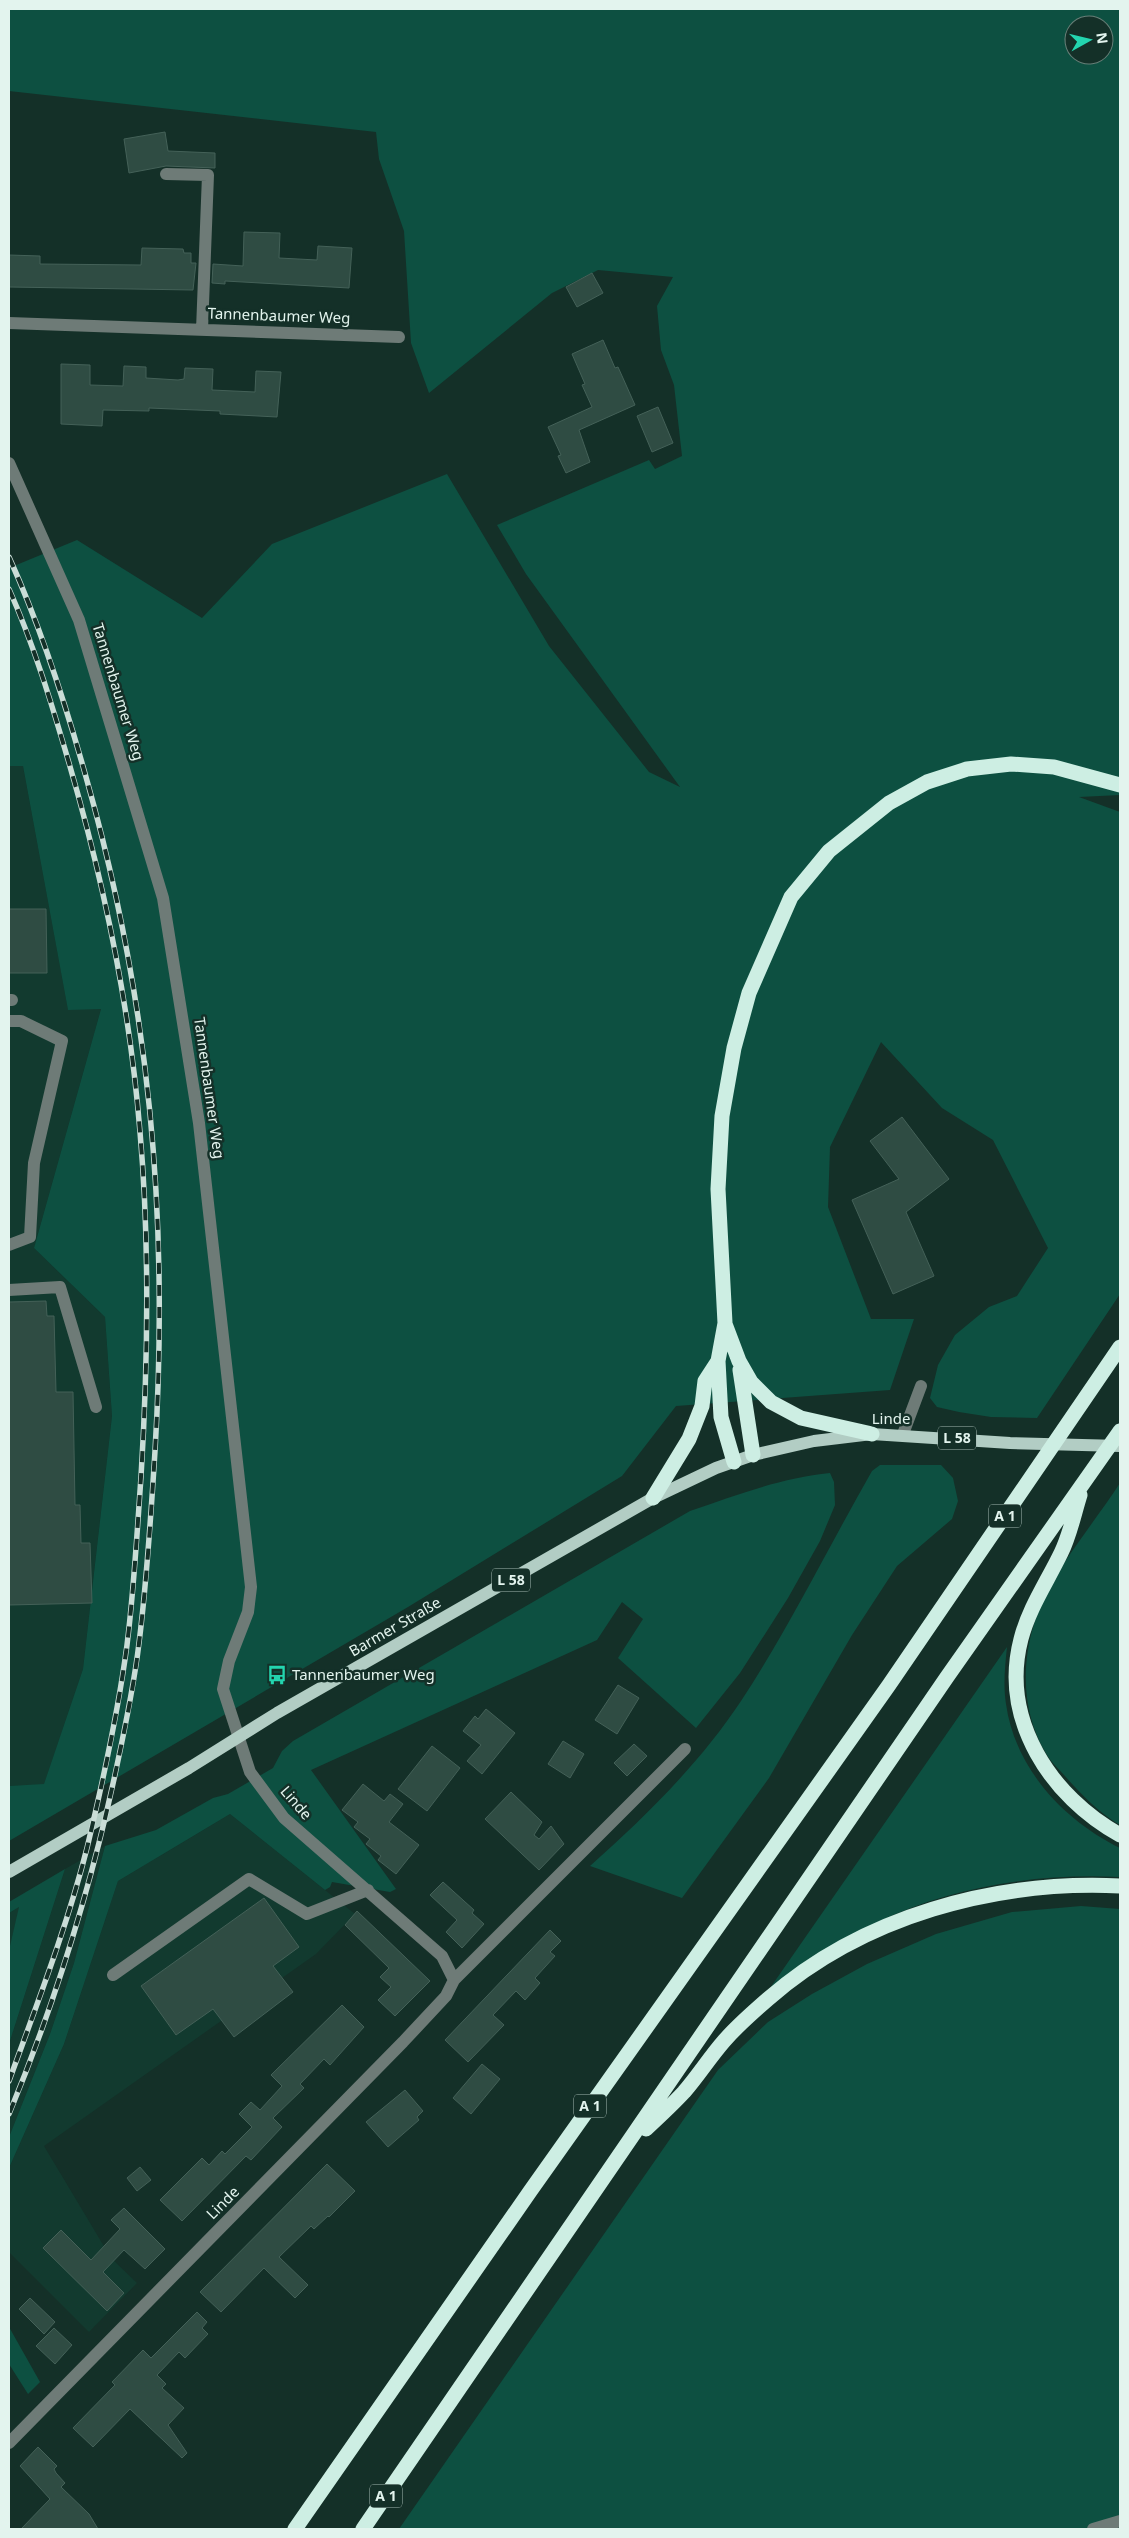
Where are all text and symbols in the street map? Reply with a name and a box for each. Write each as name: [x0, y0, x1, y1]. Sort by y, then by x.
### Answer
north arrow: [1064, 15, 1114, 65]
text: N: [1092, 31, 1113, 45]
street label: Tannenbaumer Weg: [207, 303, 351, 327]
street label: Tannenbaumer Weg: [89, 621, 149, 763]
street label: Tannenbaumer Weg: [190, 1016, 230, 1160]
street label: Linde: [872, 1408, 910, 1428]
road number: L 58: [938, 1426, 976, 1450]
road number: A 1: [989, 1504, 1021, 1528]
road number: L 58: [492, 1568, 530, 1592]
street label: Barmer Straße: [345, 1592, 444, 1661]
bus stop icon: Tannenbaumer Weg: [266, 1664, 288, 1686]
place label: Tannenbaumer Weg: [292, 1664, 435, 1684]
street label: Linde: [277, 1781, 317, 1824]
road number: A 1: [574, 2094, 606, 2118]
street label: Linde: [202, 2182, 243, 2223]
road number: A 1: [370, 2484, 402, 2508]

